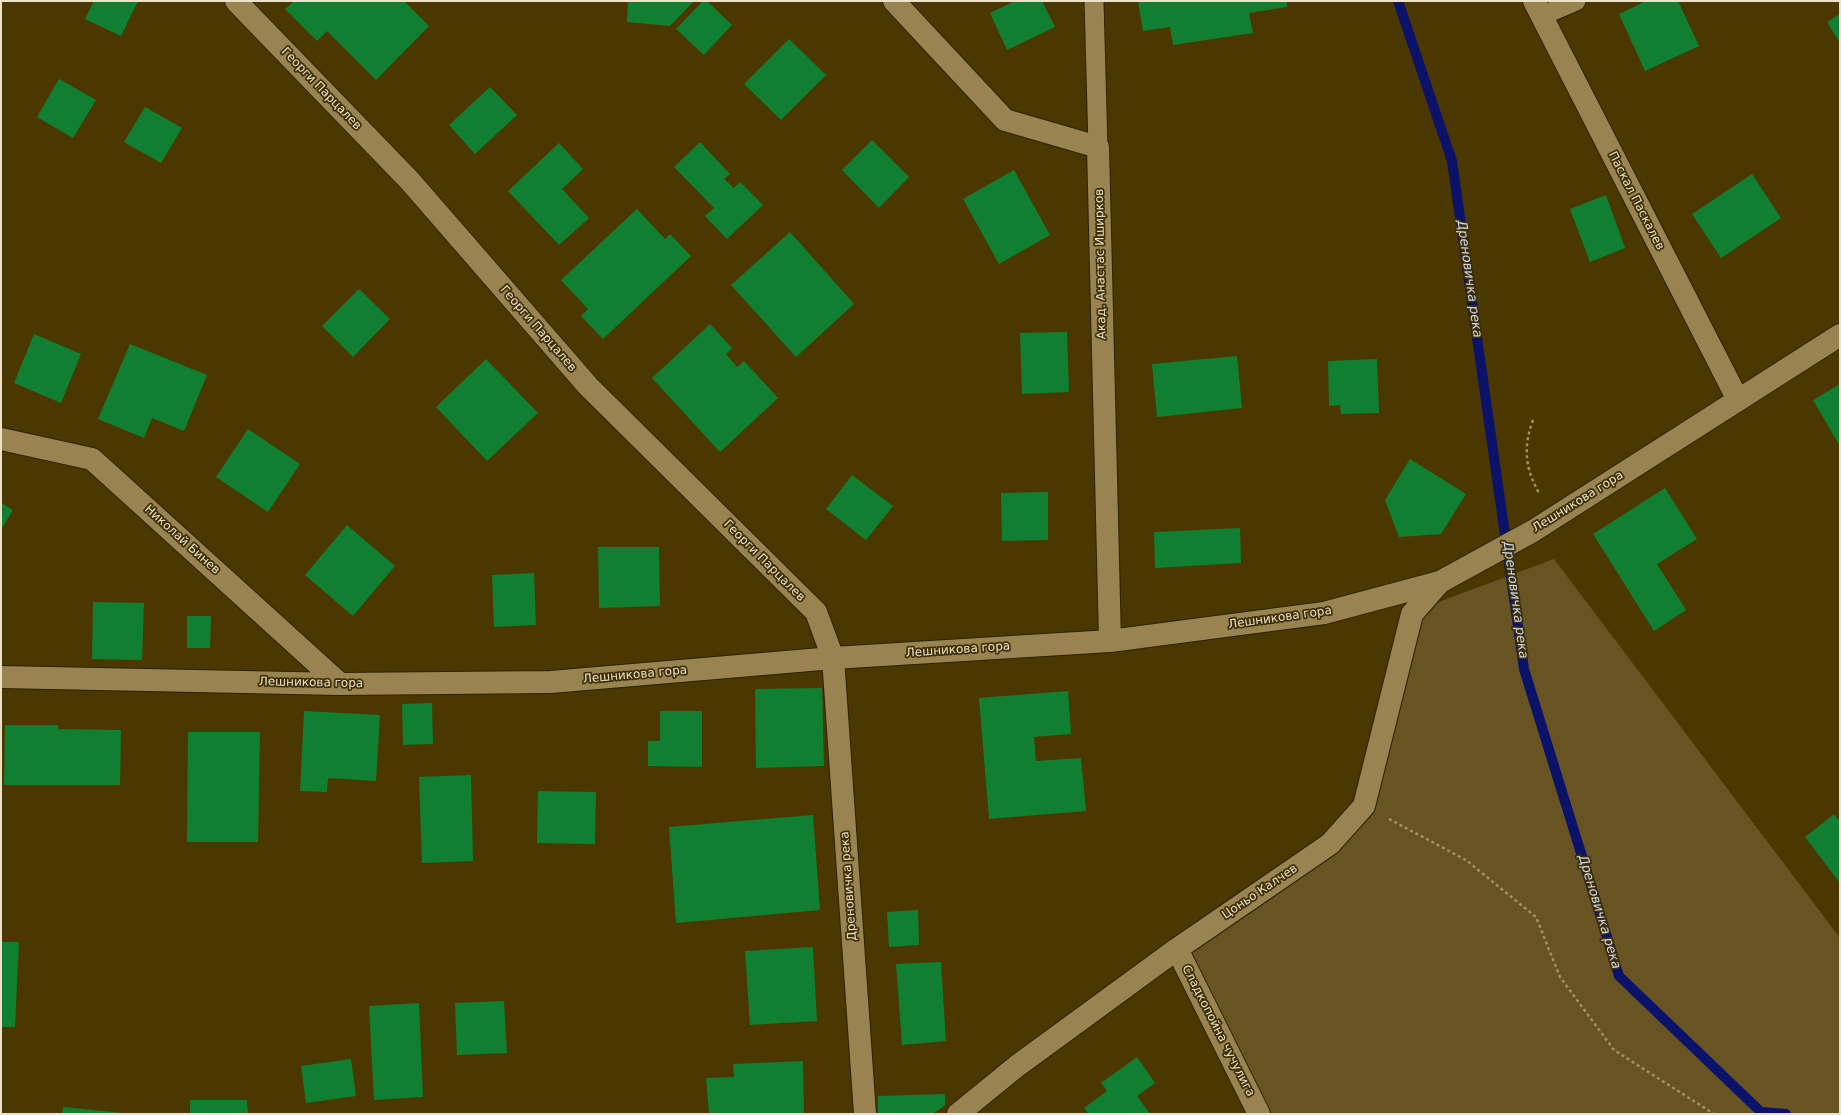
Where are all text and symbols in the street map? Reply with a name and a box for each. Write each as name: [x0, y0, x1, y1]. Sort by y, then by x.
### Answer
street label: Георги Парцалев: [278, 45, 364, 133]
street label: Паскал Паскалев: [1605, 149, 1667, 253]
street label: Акад. Анастас Иширков: [1092, 189, 1110, 339]
water label: Дреновичка река: [1453, 219, 1485, 339]
street label: Георги Парцалев: [497, 283, 579, 375]
street label: Лешникова гора: [1530, 468, 1626, 536]
street label: Николай Бинев: [141, 502, 223, 578]
street label: Георги Парцалев: [720, 517, 808, 605]
water label: Дреновичка река: [1499, 540, 1531, 660]
street label: Лешникова гора: [1227, 604, 1333, 632]
street label: Лешникова гора: [905, 639, 1011, 661]
street label: Лешникова гора: [582, 663, 688, 687]
street label: Лешникова гора: [259, 675, 363, 691]
street label: Дреновичка река: [838, 831, 860, 941]
water label: Дреновичка река: [1574, 853, 1624, 971]
street label: Цоньо Калчев: [1220, 861, 1300, 923]
street label: Сладкопойна чучулига: [1178, 963, 1258, 1099]

